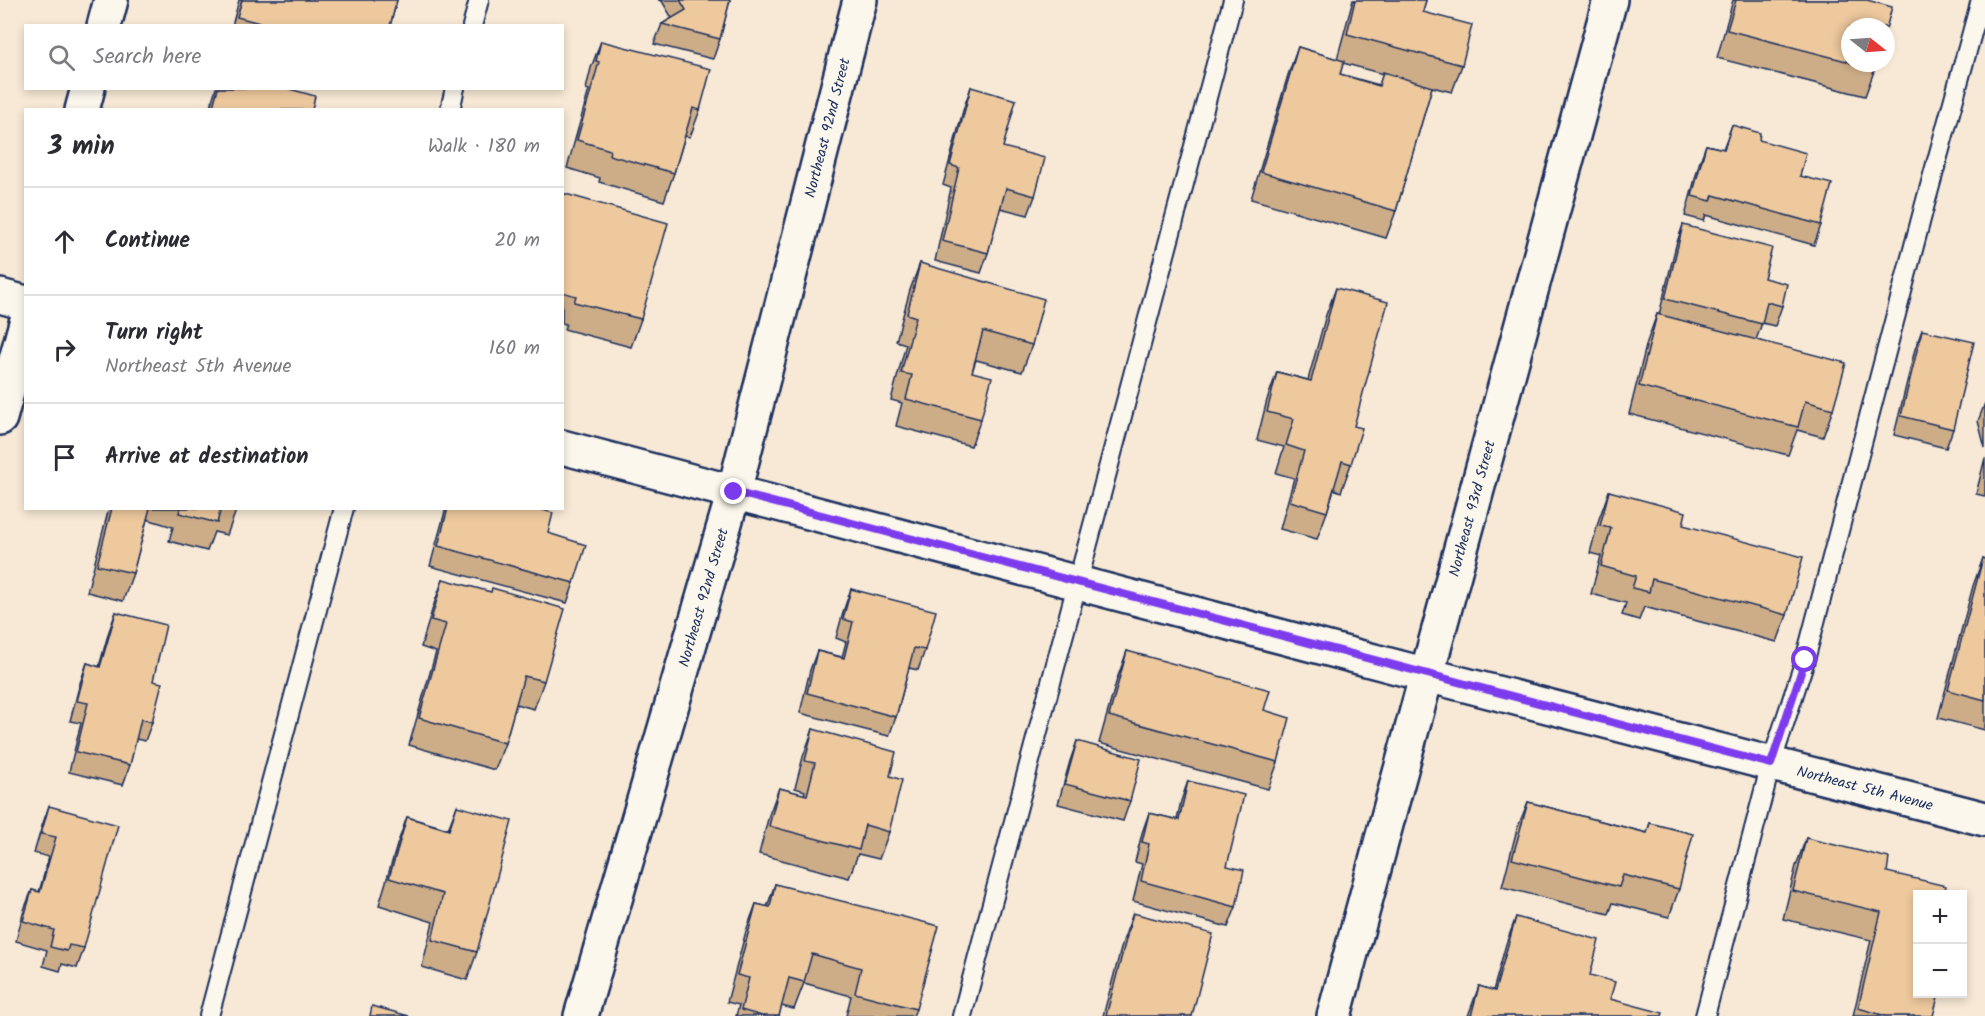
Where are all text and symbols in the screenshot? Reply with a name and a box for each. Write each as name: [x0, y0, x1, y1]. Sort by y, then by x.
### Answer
north arrow: [1841, 18, 1895, 72]
search box: [24, 24, 564, 90]
text: Search here: [93, 40, 201, 75]
icon: search: [45, 41, 78, 74]
street label: Northeast 92nd Street: [799, 55, 858, 200]
text: 3 min: [48, 126, 115, 168]
text: Walk · 180 m: [428, 131, 540, 163]
text: Continue: [105, 224, 190, 259]
icon: ahead: [48, 225, 81, 258]
text: 20 m: [494, 225, 540, 257]
text: Turn right: [105, 316, 203, 351]
icon: right: [48, 333, 81, 366]
text: 160 m: [489, 333, 540, 365]
text: Northeast 5th Avenue: [105, 351, 291, 383]
street label: Northeast 93rd Street: [1443, 438, 1503, 579]
text: Arrive at destination: [105, 440, 308, 475]
icon: arrive: [48, 441, 81, 474]
route end: [720, 478, 746, 504]
street label: Northeast 92nd Street: [673, 525, 736, 670]
route start: [1791, 646, 1817, 672]
street label: Northeast 5th Avenue: [1794, 760, 1936, 818]
map controls: [1913, 890, 1967, 998]
button: +: [1913, 890, 1967, 944]
button: −: [1913, 944, 1967, 998]

